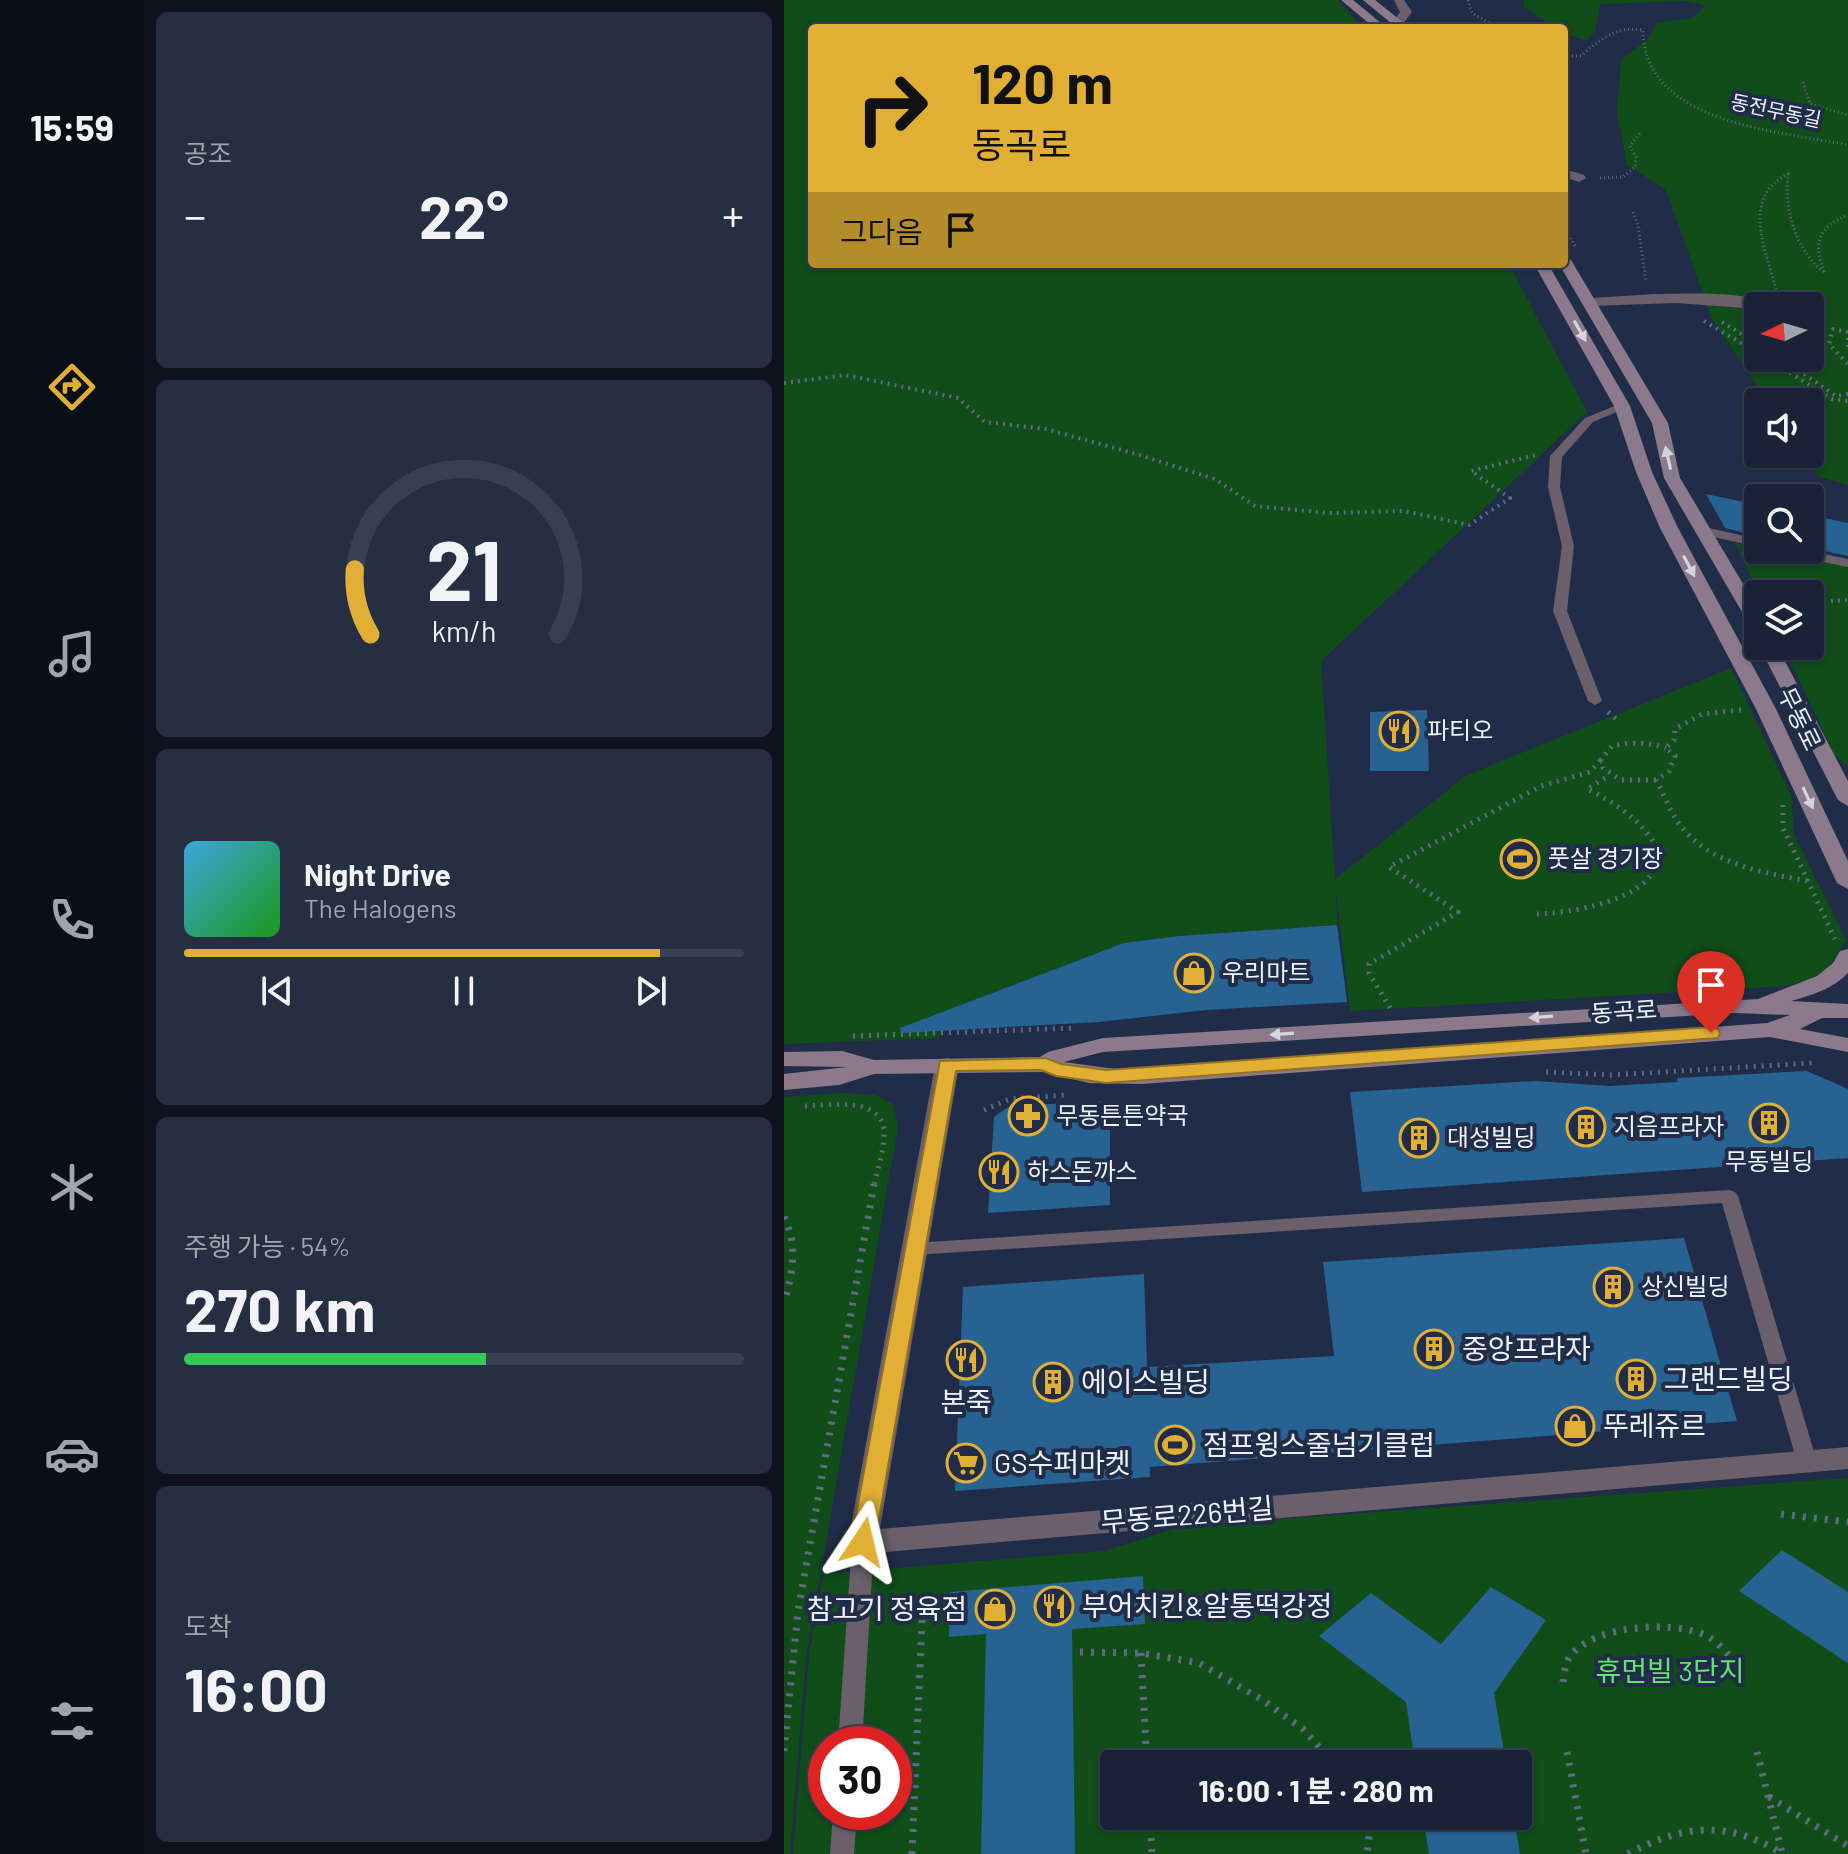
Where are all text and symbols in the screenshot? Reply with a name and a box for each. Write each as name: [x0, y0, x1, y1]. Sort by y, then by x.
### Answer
text: 120 m: [972, 48, 1113, 115]
icon: right: [840, 56, 944, 160]
street label: 동전무동길: [1729, 89, 1824, 131]
text: 15:59: [30, 105, 114, 148]
text: 동곡로: [972, 122, 1071, 165]
text: 공조: [184, 137, 232, 168]
text: 22°: [419, 179, 509, 251]
text: −: [184, 188, 206, 241]
text: +: [722, 188, 744, 241]
icon: arrive: [939, 208, 983, 252]
text: 그다음: [840, 213, 923, 249]
north arrow: [1744, 292, 1824, 372]
map controls: [1744, 292, 1824, 660]
one-way arrow: [1573, 320, 1587, 343]
icon: directions: [44, 359, 100, 415]
button: sound: [1744, 388, 1824, 468]
one-way arrow: [1661, 446, 1674, 471]
button: search: [1744, 484, 1824, 564]
text: 21: [426, 517, 502, 617]
one-way arrow: [1683, 555, 1696, 578]
button: layers: [1744, 580, 1824, 660]
text: km/h: [432, 613, 496, 648]
icon: music: [44, 626, 100, 682]
street label: 무동로: [1773, 682, 1828, 754]
restaurant icon: 파티오: [1378, 710, 1420, 752]
place label: 파티오: [1427, 715, 1493, 744]
one-way arrow: [1801, 786, 1815, 809]
sports icon: 풋살 경기장: [1499, 838, 1541, 880]
place label: 풋살 경기장: [1548, 843, 1663, 872]
text: Night Drive: [304, 856, 451, 892]
icon: phone: [44, 892, 100, 948]
text: The Halogens: [304, 892, 456, 923]
pin: [1677, 951, 1745, 1033]
shop icon: 우리마트: [1173, 952, 1215, 994]
place label: 우리마트: [1222, 957, 1310, 986]
icon: arrive: [1689, 963, 1733, 1007]
icon: previous: [255, 969, 299, 1013]
icon: pause: [442, 969, 486, 1013]
icon: next: [629, 969, 673, 1013]
street label: 동곡로: [1590, 994, 1658, 1027]
one-way arrow: [1528, 1011, 1553, 1024]
one-way arrow: [1269, 1028, 1294, 1041]
pharmacy icon: 무동튼튼약국: [1007, 1095, 1049, 1137]
place label: 무동튼튼약국: [1056, 1100, 1188, 1129]
building icon: 무동빌딩: [1748, 1102, 1790, 1144]
building icon: 지음프라자: [1565, 1106, 1607, 1148]
place label: 지음프라자: [1614, 1111, 1724, 1140]
building icon: 대성빌딩: [1398, 1117, 1440, 1159]
place label: 대성빌딩: [1447, 1122, 1535, 1151]
place label: 무동빌딩: [1725, 1146, 1813, 1175]
restaurant icon: 하스돈까스: [978, 1151, 1020, 1193]
place label: 하스돈까스: [1027, 1156, 1137, 1185]
icon: climate: [44, 1159, 100, 1215]
text: 주행 가능 · 54%: [184, 1230, 350, 1261]
building icon: 상신빌딩: [1592, 1266, 1634, 1308]
place label: 상신빌딩: [1641, 1271, 1729, 1300]
text: 270 km: [184, 1272, 376, 1344]
building icon: 중앙프라자: [1413, 1328, 1455, 1370]
place label: 중앙프라자: [1462, 1331, 1591, 1365]
restaurant icon: 본죽: [945, 1339, 987, 1381]
building icon: 그랜드빌딩: [1615, 1358, 1657, 1400]
building icon: 에이스빌딩: [1032, 1361, 1074, 1403]
place label: 그랜드빌딩: [1664, 1361, 1793, 1395]
place label: 에이스빌딩: [1081, 1364, 1210, 1398]
place label: 본죽: [940, 1384, 992, 1418]
shop icon: 뚜레쥬르: [1554, 1405, 1596, 1447]
place label: 뚜레쥬르: [1603, 1408, 1706, 1442]
sports icon: 점프윙스줄넘기클럽: [1154, 1424, 1196, 1466]
icon: car: [44, 1426, 100, 1482]
place label: 점프윙스줄넘기클럽: [1203, 1427, 1435, 1461]
supermarket icon: GS수퍼마켓: [945, 1442, 987, 1484]
place label: GS수퍼마켓: [994, 1445, 1131, 1479]
street label: 무동로226번길: [1099, 1490, 1275, 1538]
position arrow: [821, 1500, 905, 1584]
restaurant icon: 부어치킨&알통떡강정: [1033, 1585, 1075, 1627]
shop icon: 참고기 정육점: [974, 1588, 1016, 1630]
place label: 부어치킨&알통떡강정: [1082, 1588, 1332, 1622]
place label: 참고기 정육점: [807, 1591, 967, 1625]
text: 도착: [184, 1610, 232, 1641]
text: 16:00: [184, 1652, 328, 1724]
park label: 휴먼빌 3단지: [1596, 1653, 1744, 1687]
icon: filters: [44, 1693, 100, 1749]
speed limit sign: 30: [808, 1726, 912, 1830]
text: 16:00 · 1 분 · 280 m: [1198, 1772, 1434, 1808]

